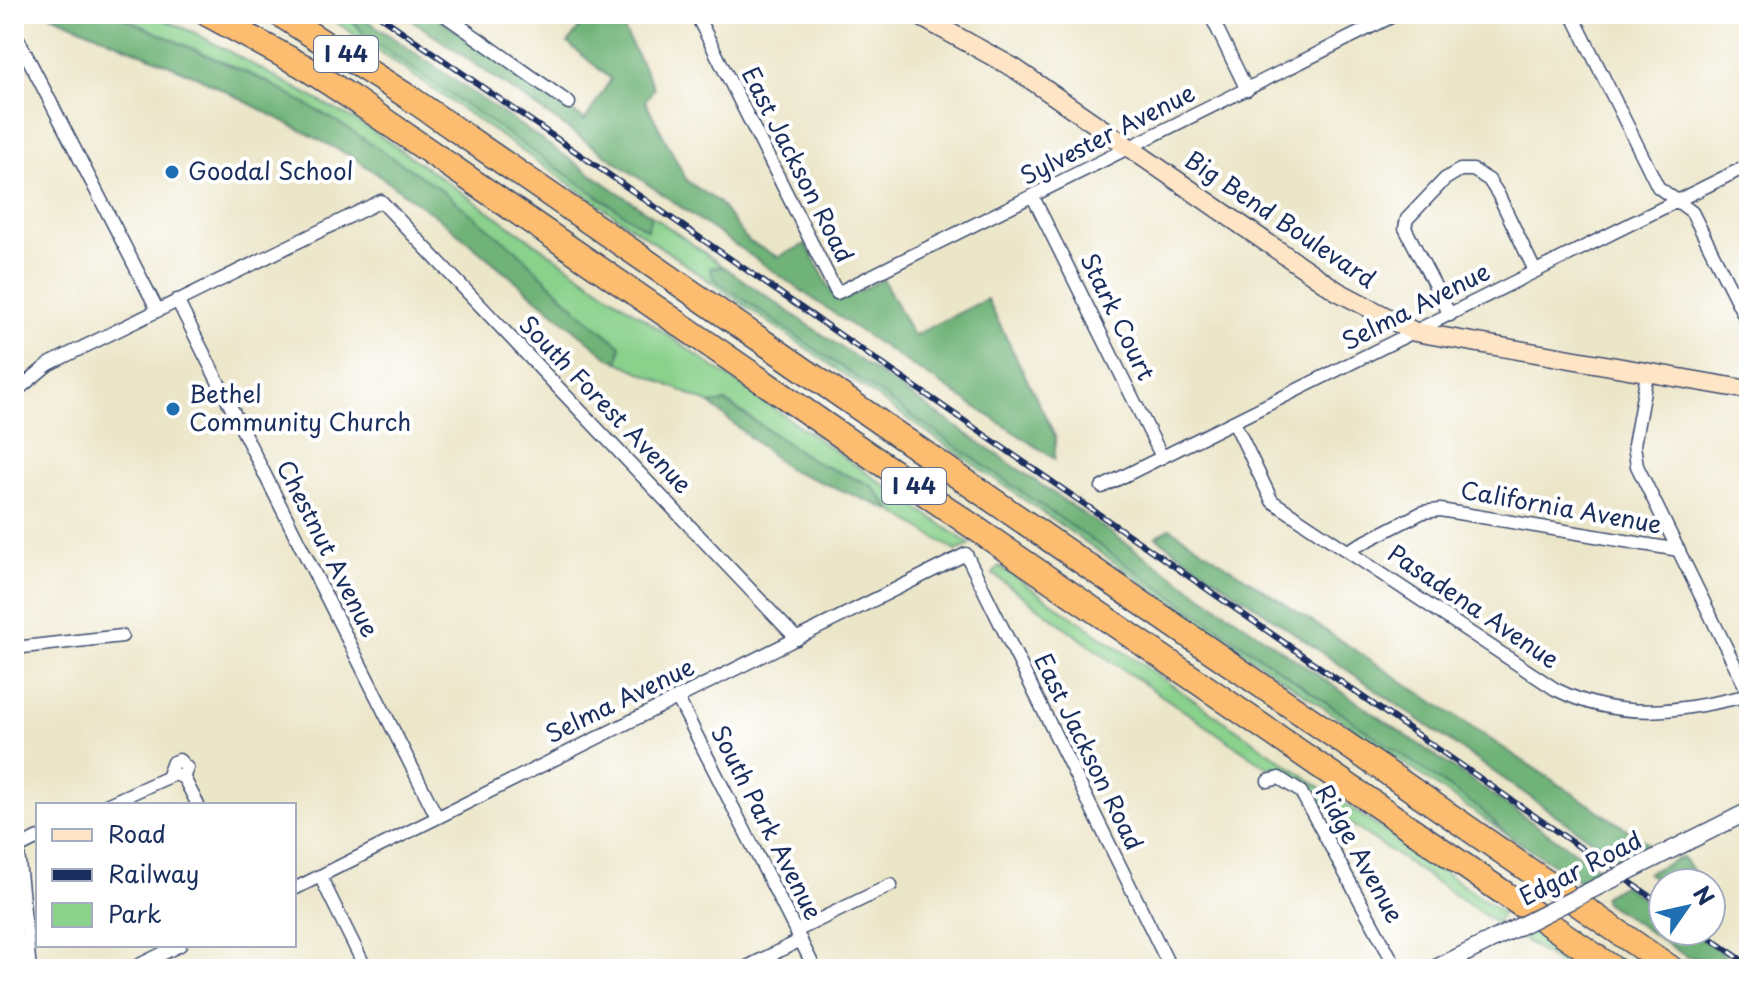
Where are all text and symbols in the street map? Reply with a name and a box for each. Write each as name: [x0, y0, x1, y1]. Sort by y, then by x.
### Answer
road number: I 44: [314, 36, 378, 72]
street label: East Jackson Road: [734, 60, 864, 268]
street label: Sylvester Avenue: [1014, 74, 1201, 193]
street label: Big Bend Boulevard: [1178, 141, 1384, 296]
place label: Goodal School: [188, 152, 353, 188]
marker: Goodal School: [163, 163, 181, 181]
street label: Stark Court: [1072, 246, 1165, 386]
street label: Selma Avenue: [1335, 252, 1496, 358]
street label: South Forest Avenue: [512, 306, 701, 501]
place label: Bethel Community Church: [189, 375, 411, 439]
marker: Bethel Community Church: [164, 400, 182, 418]
street label: Chestnut Avenue: [269, 453, 389, 643]
road number: I 44: [882, 468, 946, 504]
street label: California Avenue: [1458, 471, 1665, 541]
street label: Pasadena Avenue: [1381, 535, 1567, 676]
street label: East Jackson Road: [1026, 646, 1153, 856]
street label: Selma Avenue: [538, 647, 700, 751]
street label: South Park Avenue: [703, 719, 832, 926]
street label: Ridge Avenue: [1308, 777, 1414, 929]
legend: [36, 803, 296, 947]
text: Road: [108, 815, 166, 851]
street label: Edgar Road: [1513, 821, 1648, 913]
text: Railway: [108, 855, 199, 891]
north arrow: [1647, 867, 1727, 947]
text: N: [1686, 879, 1723, 911]
text: Park: [108, 895, 162, 931]

